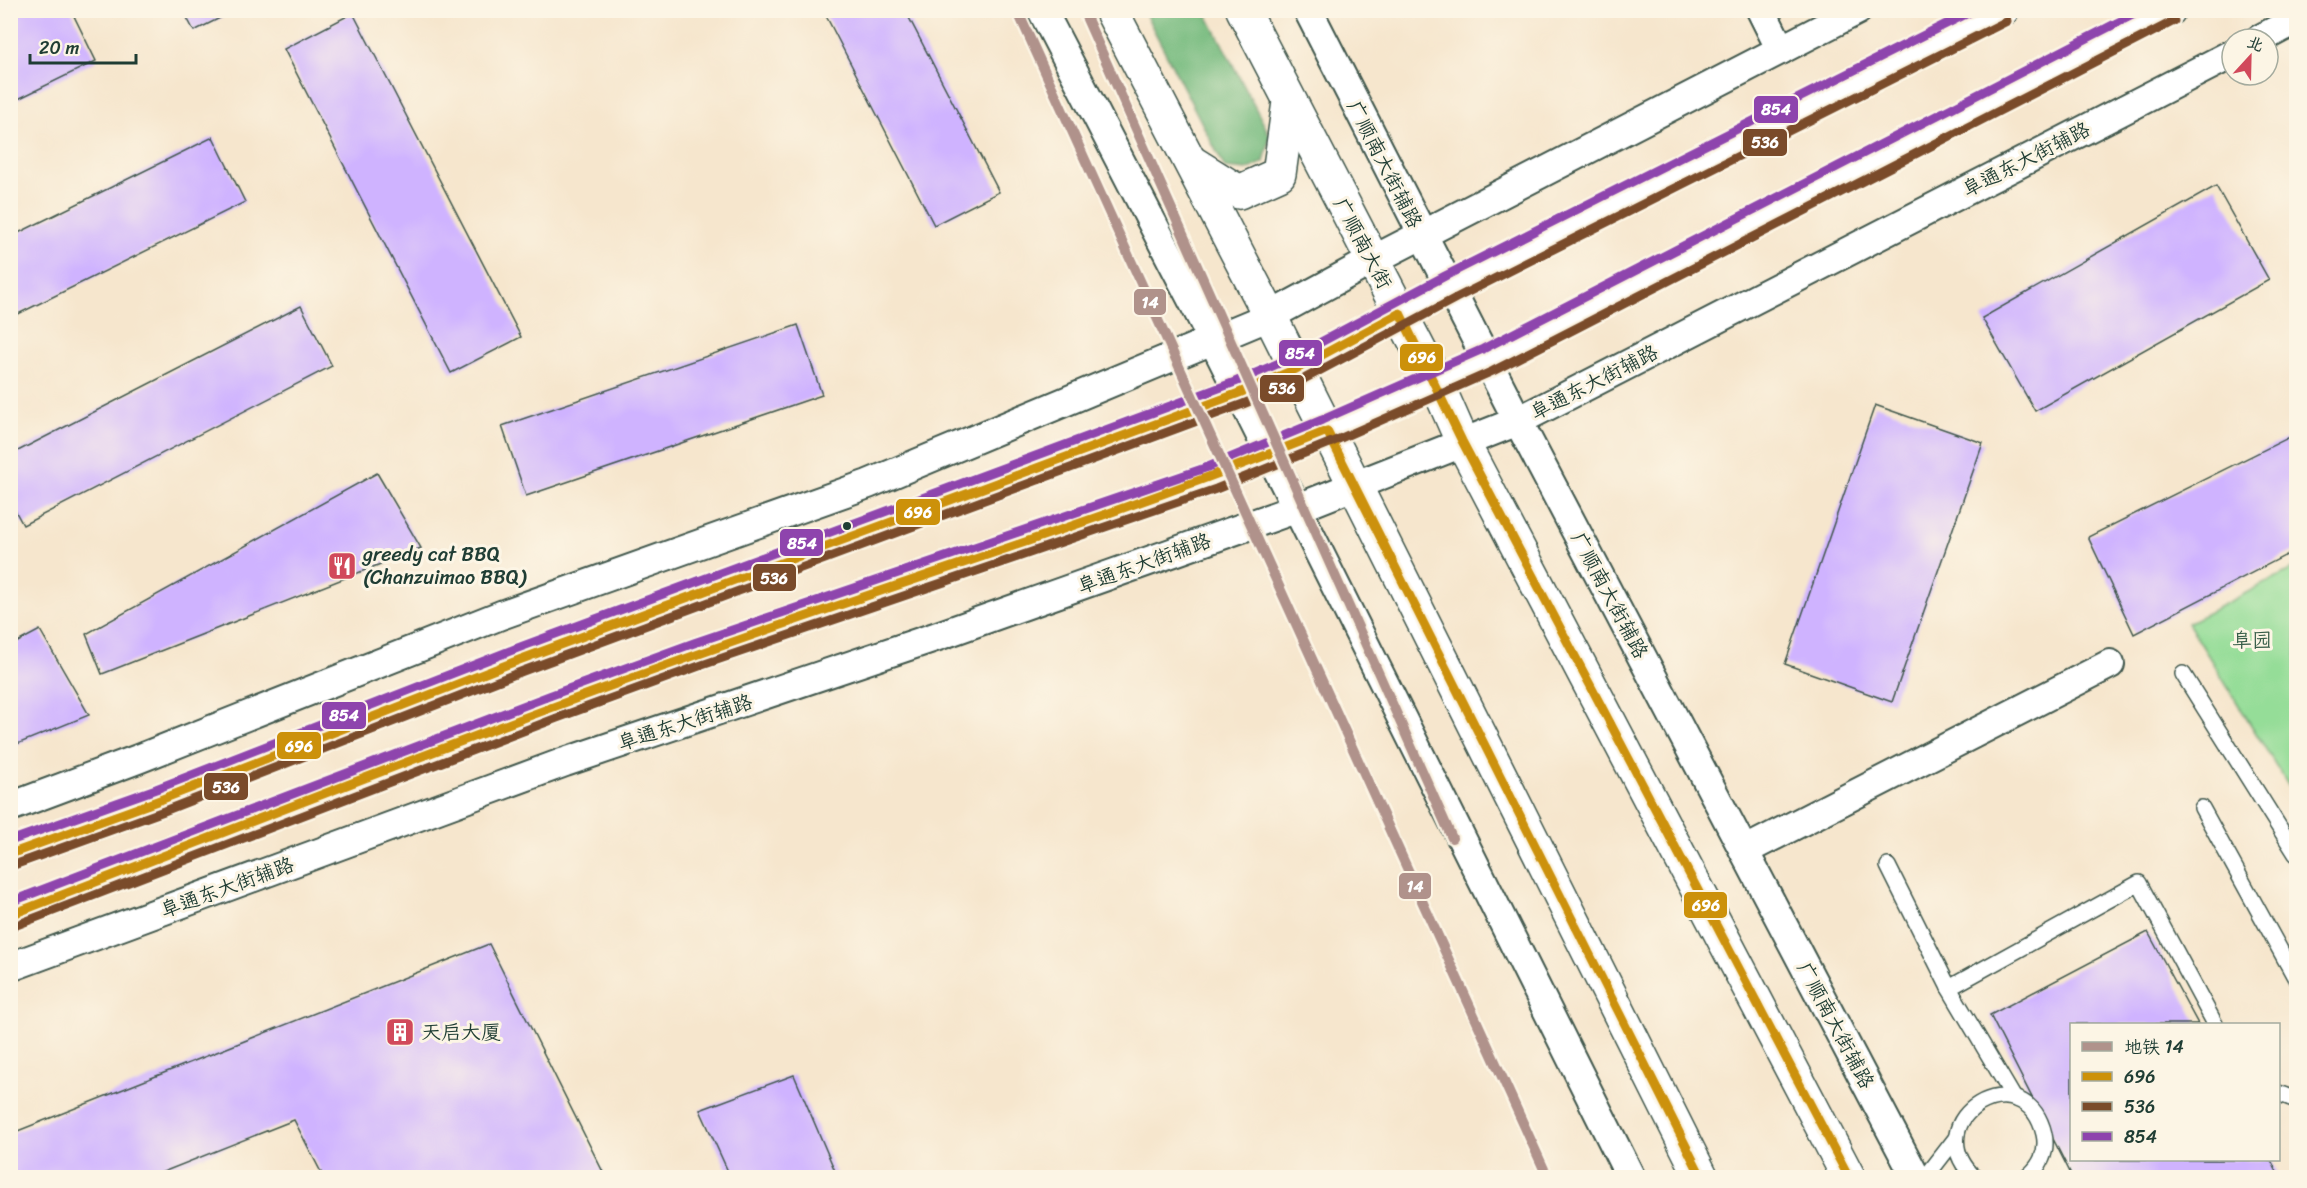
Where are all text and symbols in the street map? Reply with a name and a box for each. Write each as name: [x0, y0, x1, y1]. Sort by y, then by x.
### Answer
scale bar: [30, 27, 136, 65]
north arrow: [2220, 27, 2280, 87]
text: 北: [2243, 27, 2268, 60]
text: 20 m: [39, 32, 79, 64]
street label: 广顺南大街辅路: [1337, 94, 1432, 235]
line badge: 854: [1753, 95, 1799, 124]
text: 854: [1760, 95, 1791, 124]
street label: 阜通东大街辅路: [1956, 112, 2097, 207]
line badge: 536: [1742, 128, 1788, 157]
text: 536: [1751, 128, 1779, 157]
street label: 广顺南大街: [1324, 191, 1401, 296]
line badge: 14: [1133, 288, 1167, 316]
text: 14: [1142, 288, 1158, 317]
street label: 阜通东大街辅路: [1524, 335, 1665, 430]
line badge: 854: [1278, 339, 1323, 367]
text: 854: [1284, 339, 1315, 368]
line badge: 696: [1399, 343, 1444, 372]
text: 696: [1407, 343, 1436, 372]
line badge: 536: [1259, 374, 1305, 403]
text: 536: [1268, 374, 1296, 403]
line badge: 696: [895, 498, 941, 526]
text: 696: [903, 498, 932, 527]
unlabelled marker: [841, 520, 853, 532]
street label: 阜通东大街辅路: [1072, 523, 1217, 604]
street label: 广顺南大街辅路: [1561, 525, 1658, 666]
line badge: 854: [779, 528, 824, 557]
text: 854: [786, 529, 817, 558]
place label: greedy cat BBQ (Chanzuimao BBQ): [361, 537, 527, 595]
restaurant icon: greedy cat BBQ (Chanzuimao BBQ): [326, 550, 358, 582]
line badge: 536: [752, 563, 797, 592]
text: 536: [760, 564, 788, 593]
park label: 阜园: [2232, 623, 2272, 658]
street label: 阜通东大街辅路: [613, 684, 758, 761]
line badge: 854: [321, 701, 367, 730]
text: 854: [328, 701, 359, 730]
line badge: 696: [276, 731, 322, 760]
text: 696: [284, 732, 313, 761]
line badge: 536: [203, 772, 249, 801]
text: 536: [212, 773, 240, 802]
street label: 阜通东大街辅路: [155, 847, 300, 928]
line badge: 14: [1398, 872, 1432, 900]
text: 14: [1407, 872, 1423, 901]
line badge: 696: [1683, 891, 1728, 919]
text: 696: [1691, 891, 1720, 920]
street label: 广顺南大街辅路: [1787, 955, 1884, 1096]
place label: 天启大厦: [421, 1015, 501, 1050]
building icon: 天启大厦: [384, 1016, 416, 1048]
legend: [2070, 1023, 2280, 1161]
text: 地铁 14: [2124, 1031, 2184, 1063]
text: 696: [2124, 1061, 2156, 1093]
text: 536: [2124, 1091, 2155, 1123]
text: 854: [2124, 1121, 2157, 1153]

